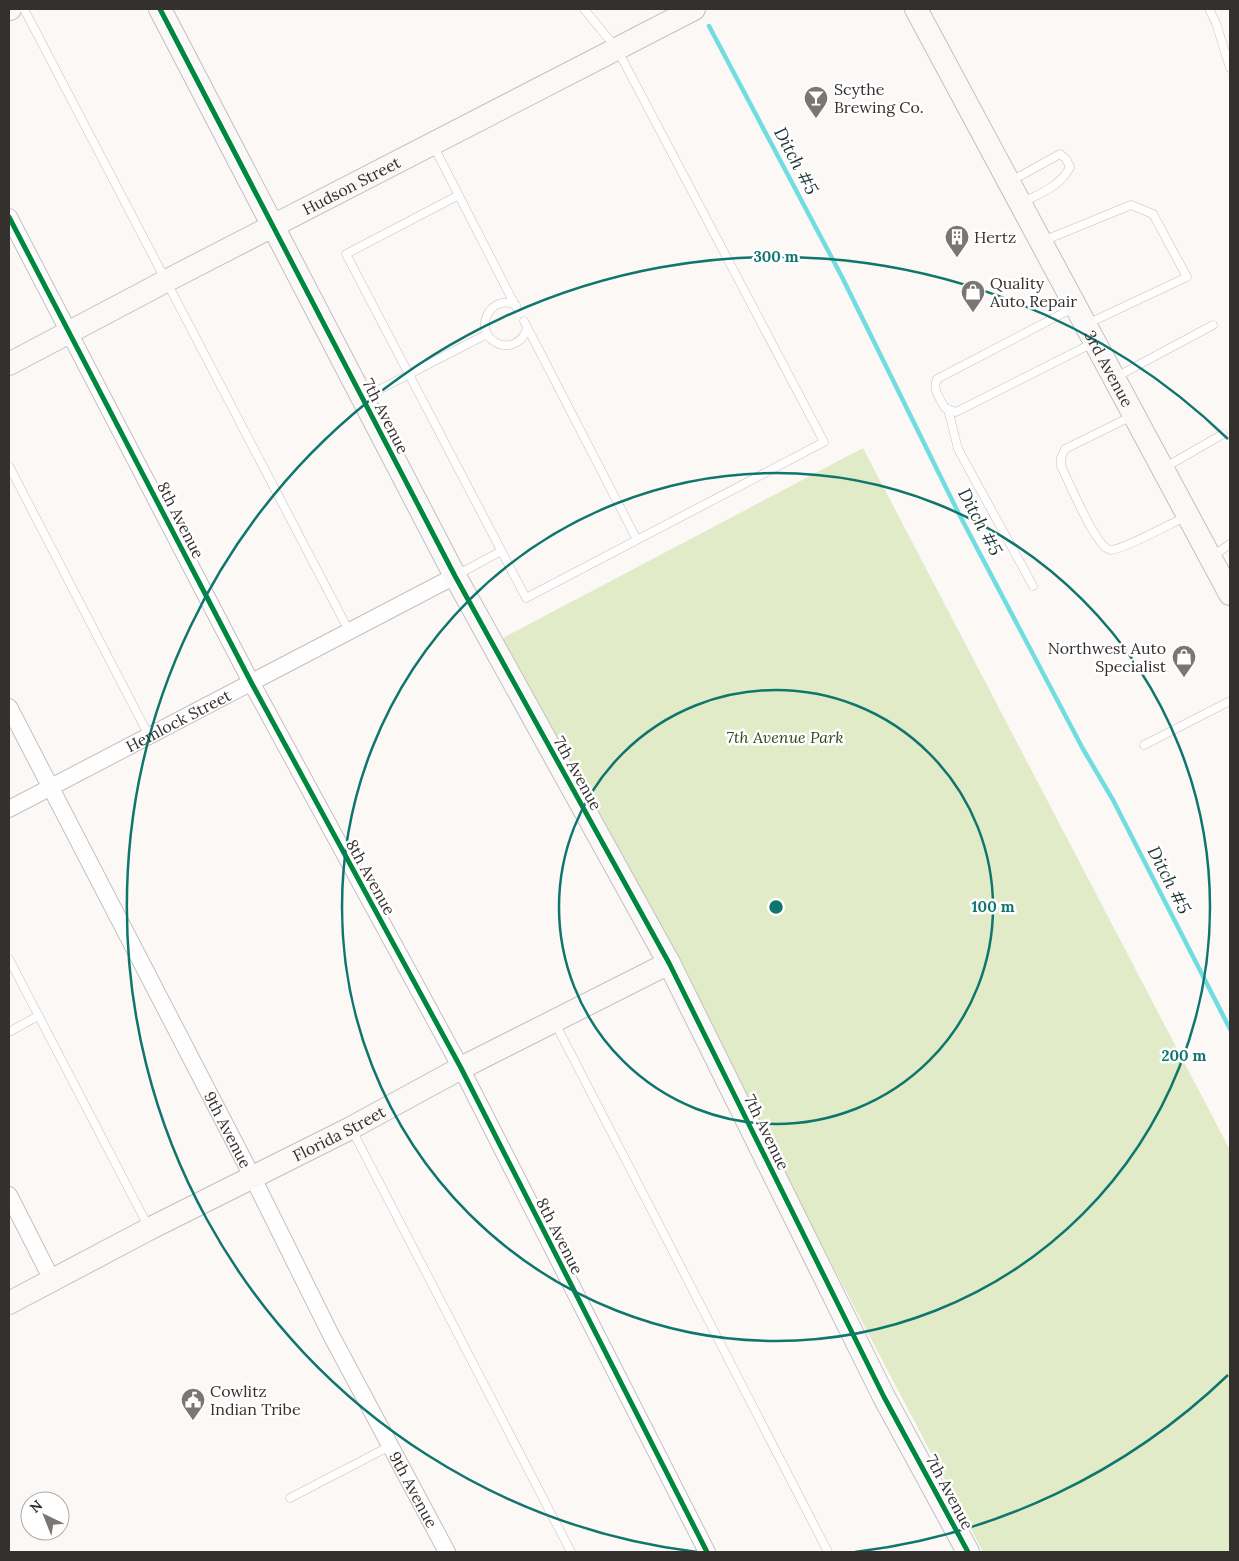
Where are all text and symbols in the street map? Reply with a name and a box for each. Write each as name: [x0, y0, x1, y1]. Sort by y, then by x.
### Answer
place label: Scythe Brewing Co.: [834, 79, 924, 117]
bar icon: Scythe Brewing Co.: [803, 85, 829, 119]
water label: Ditch #5: [769, 123, 824, 198]
street label: Hudson Street: [299, 152, 404, 219]
building icon: Hertz: [944, 224, 970, 258]
place label: Hertz: [974, 227, 1016, 247]
text: 300 m: [753, 247, 799, 266]
place label: Quality Auto Repair: [989, 273, 1077, 311]
shop icon: Quality Auto Repair: [960, 279, 986, 313]
street label: 3rd Avenue: [1080, 327, 1138, 410]
street label: 7th Avenue: [359, 375, 414, 457]
street label: 8th Avenue: [153, 478, 209, 562]
water label: Ditch #5: [953, 484, 1008, 559]
place label: Northwest Auto Specialist: [1048, 638, 1167, 676]
shop icon: Northwest Auto Specialist: [1171, 644, 1197, 678]
street label: Hemlock Street: [122, 685, 235, 756]
park label: 7th Avenue Park: [726, 727, 844, 747]
street label: 7th Avenue: [549, 732, 607, 814]
street label: 8th Avenue: [342, 836, 400, 919]
water label: Ditch #5: [1143, 842, 1196, 918]
text: 100 m: [972, 897, 1015, 916]
centre of rings: [767, 898, 785, 916]
text: 200 m: [1162, 1046, 1207, 1065]
street label: 9th Avenue: [200, 1088, 256, 1172]
street label: 7th Avenue: [740, 1091, 794, 1173]
street label: Florida Street: [289, 1101, 389, 1166]
street label: 8th Avenue: [532, 1194, 588, 1278]
place label: Cowlitz Indian Tribe: [210, 1381, 301, 1419]
public building icon: Cowlitz Indian Tribe: [180, 1387, 206, 1421]
street label: 9th Avenue: [385, 1448, 442, 1531]
street label: 7th Avenue: [922, 1451, 978, 1533]
north arrow: [20, 1491, 70, 1541]
text: N: [26, 1496, 46, 1517]

